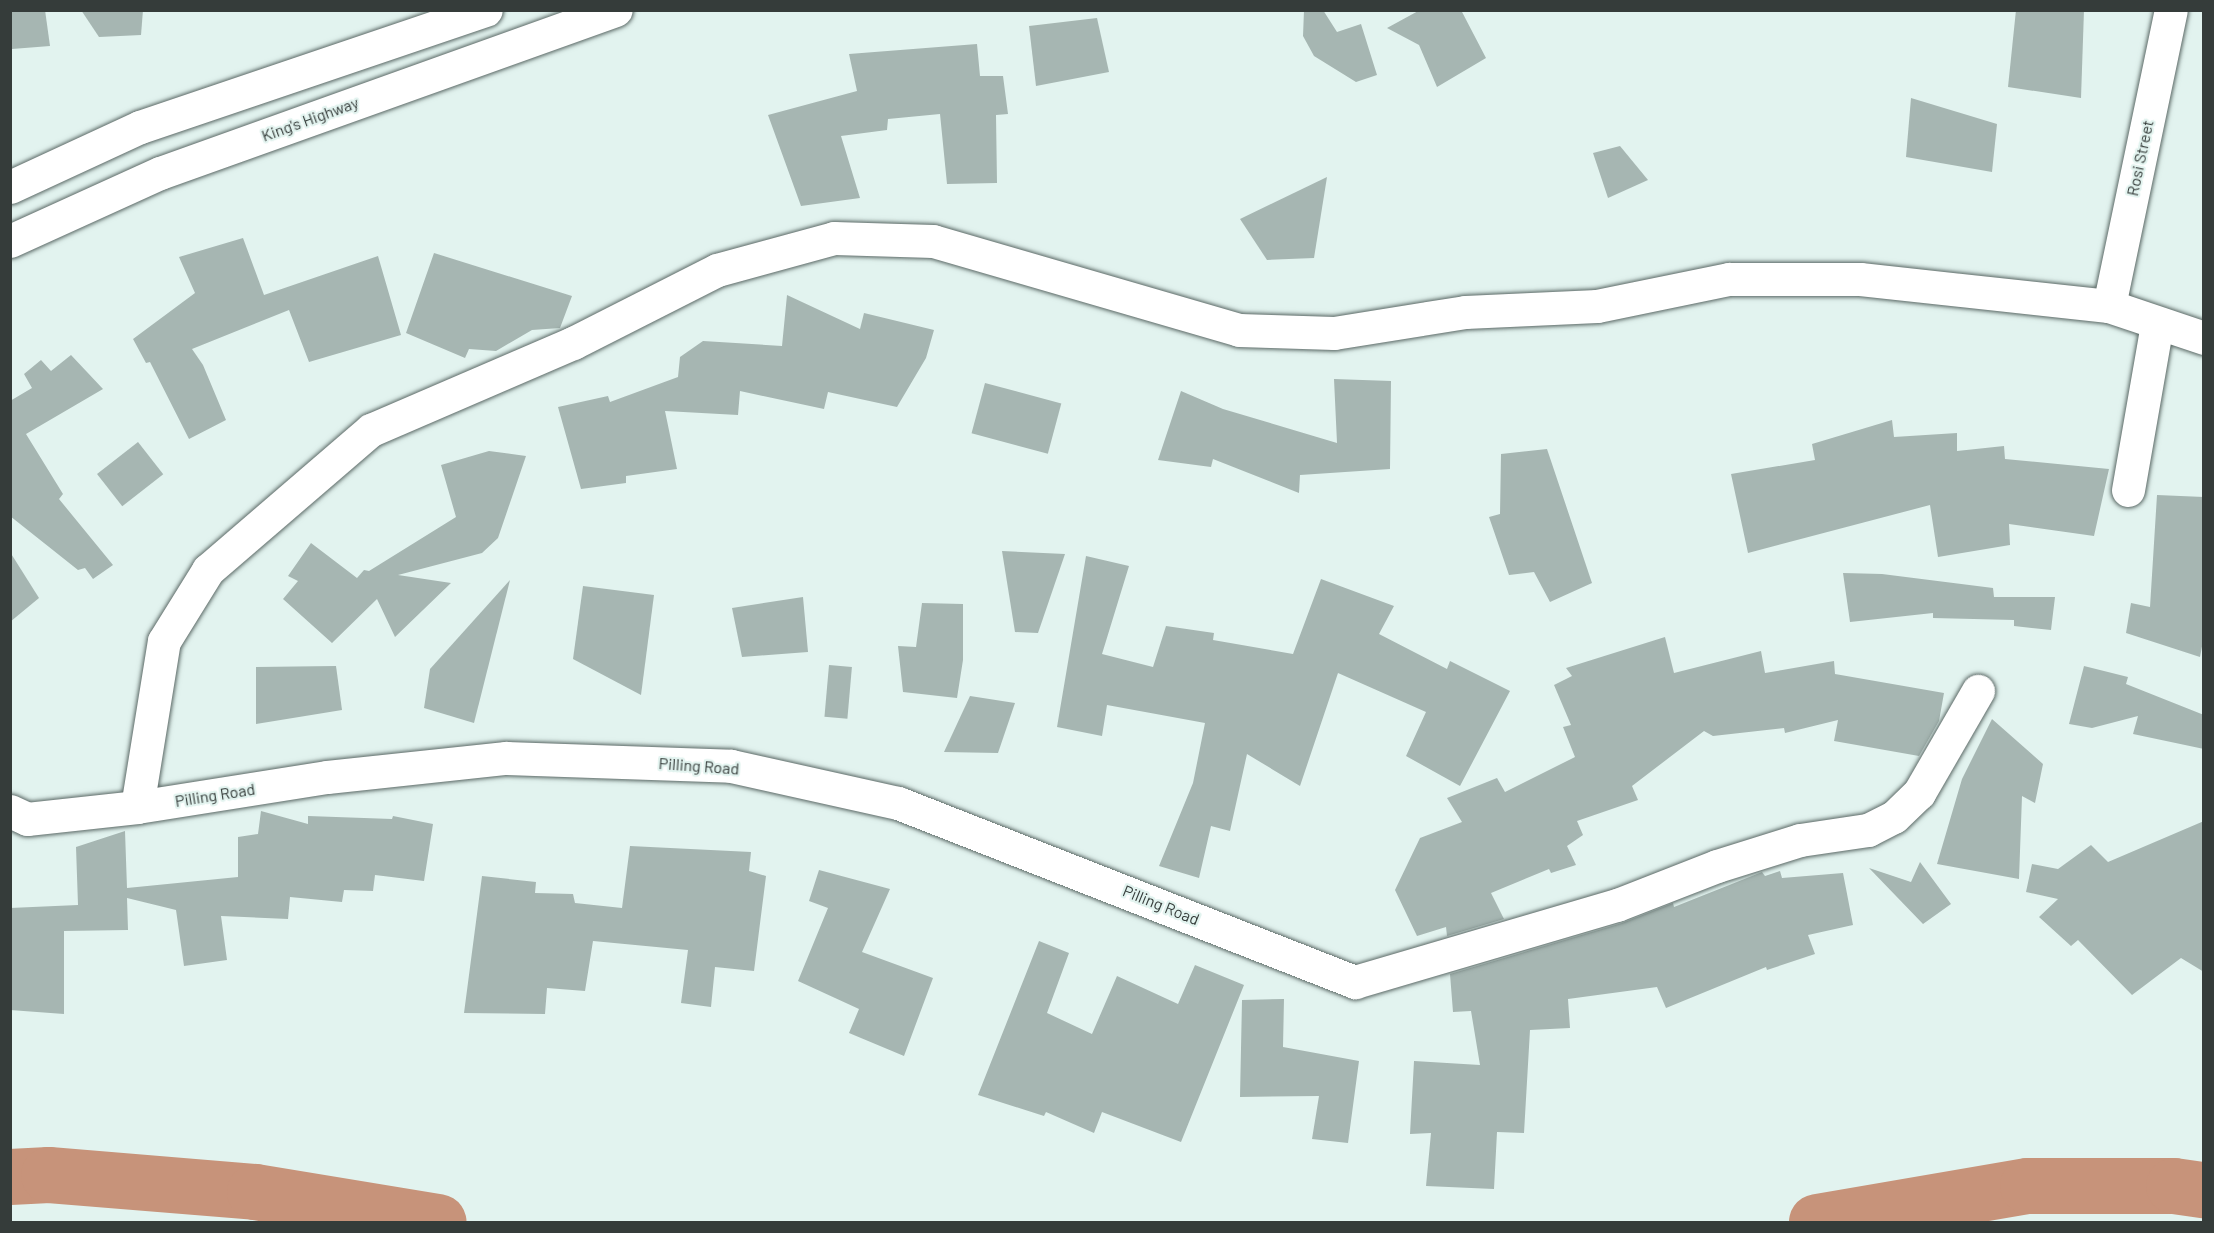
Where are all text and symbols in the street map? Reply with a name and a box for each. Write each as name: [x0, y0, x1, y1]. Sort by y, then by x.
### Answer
street label: King's Highway: [259, 93, 361, 145]
street label: Rosi Street: [2123, 118, 2157, 198]
street label: Pilling Road: [658, 754, 740, 778]
street label: Pilling Road: [174, 779, 256, 811]
street label: Pilling Road: [1120, 881, 1202, 929]

